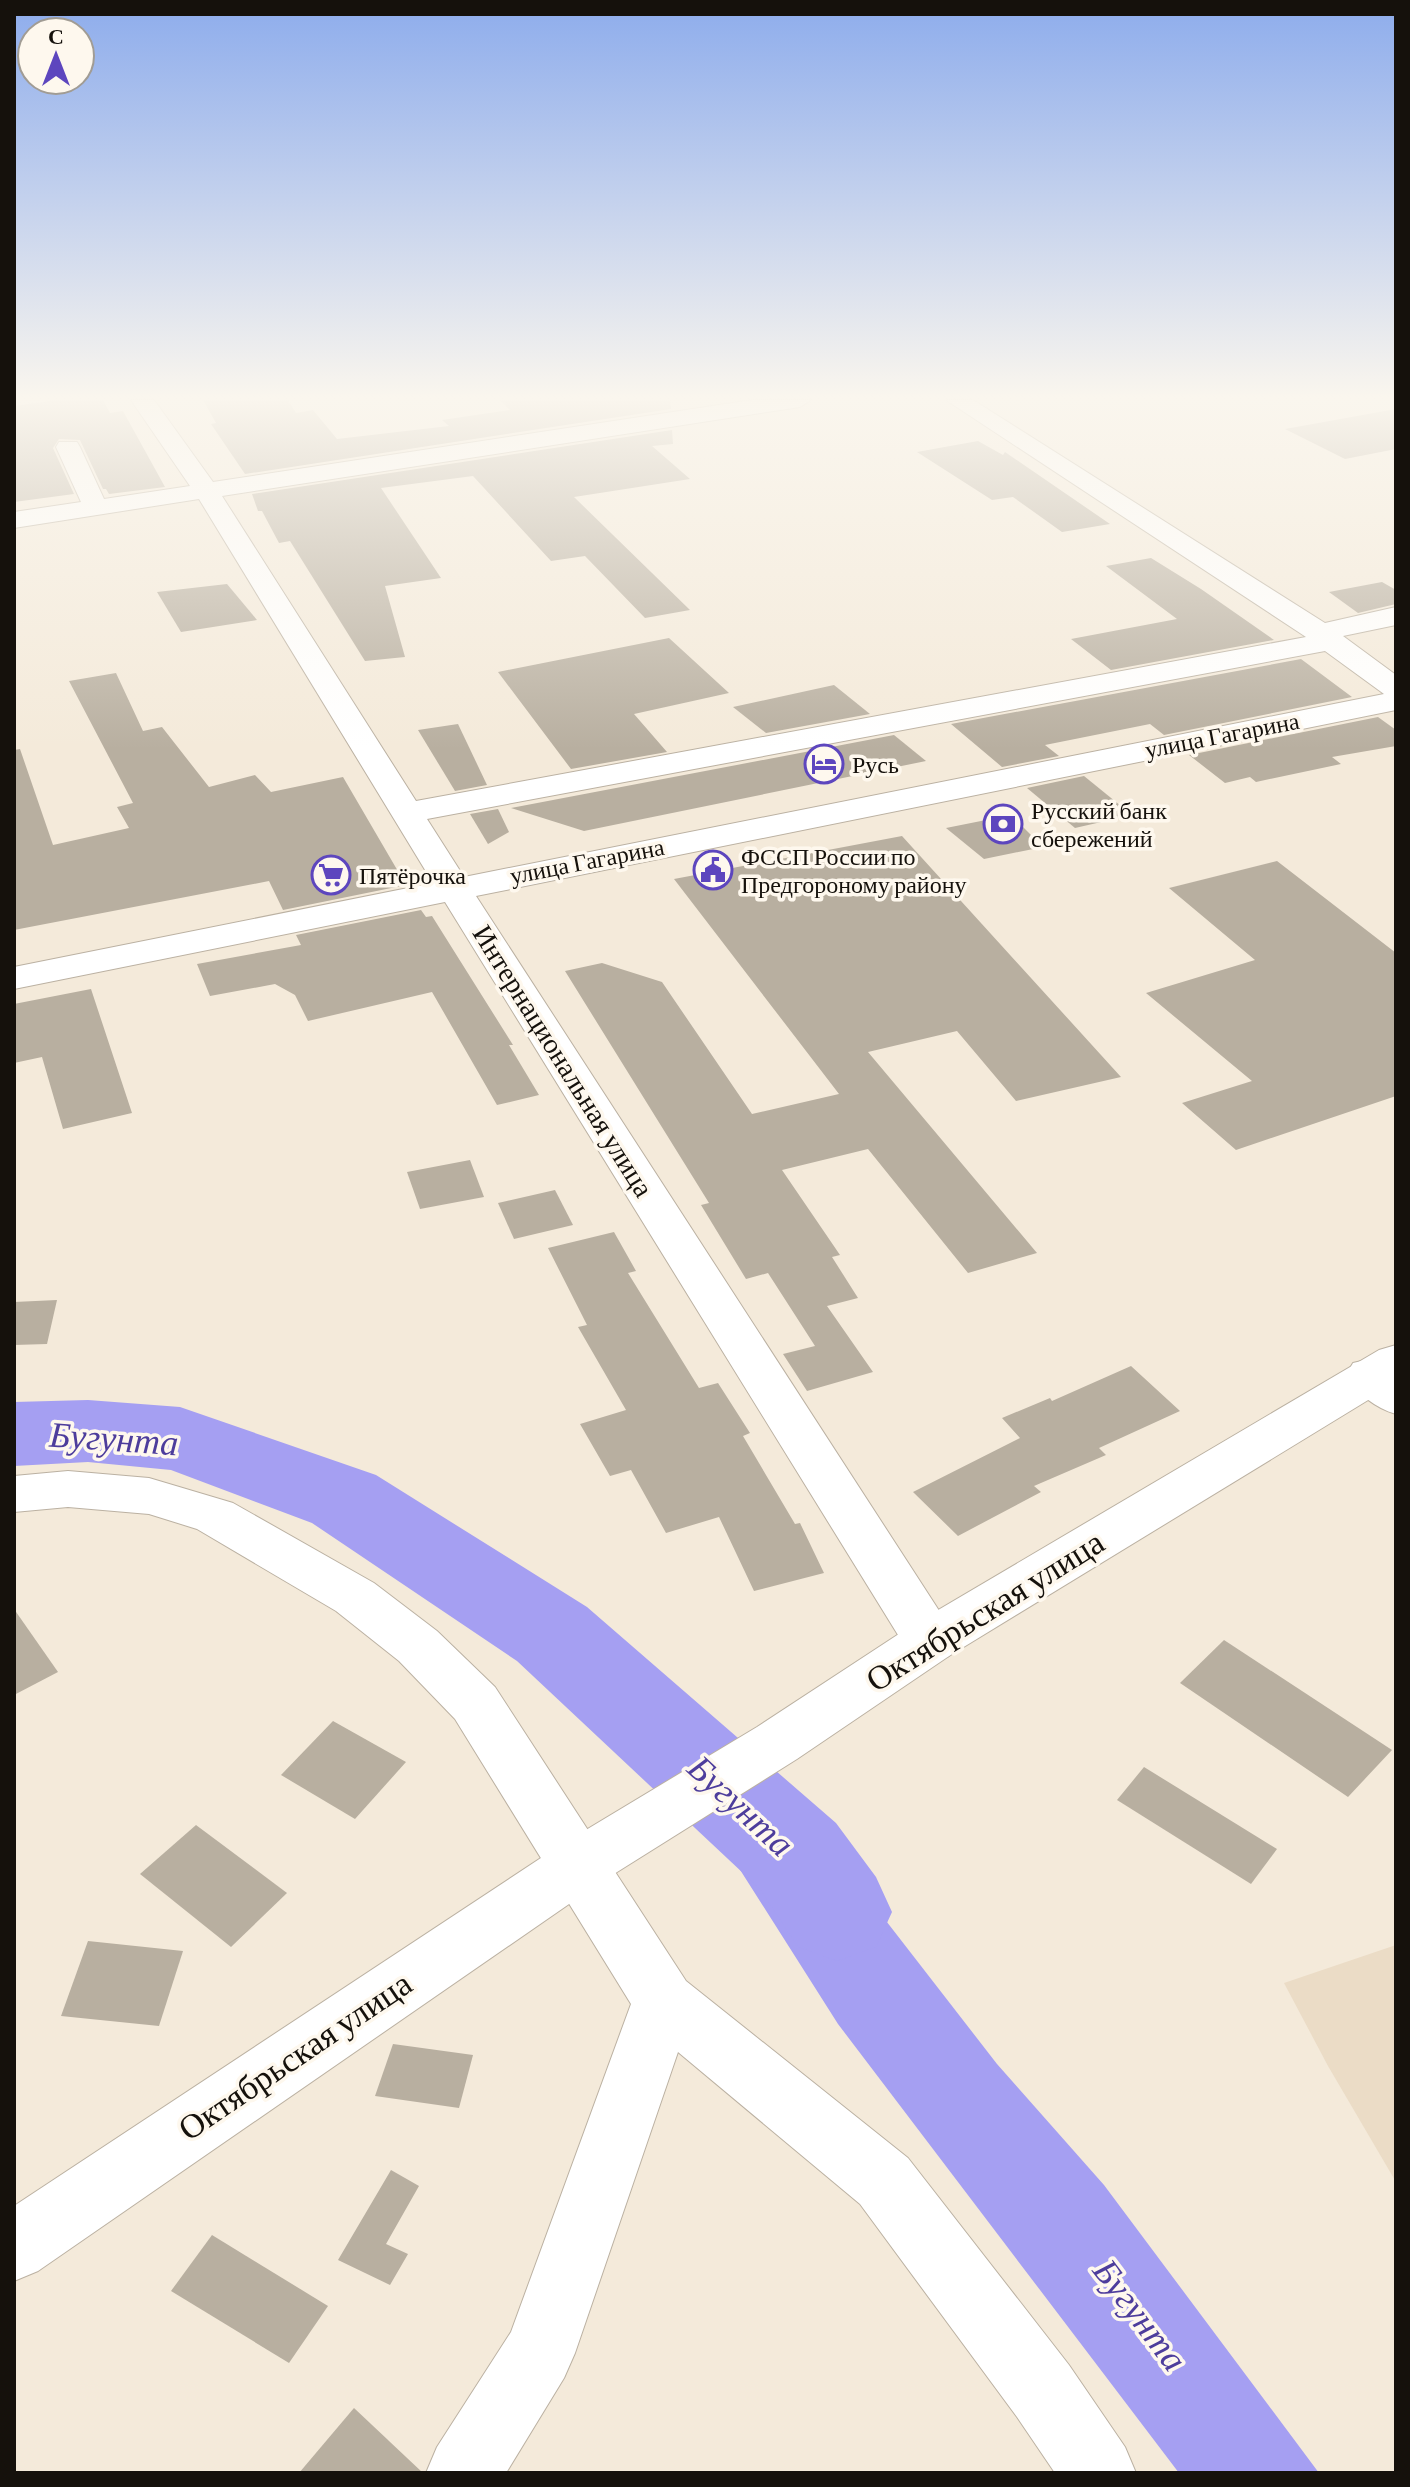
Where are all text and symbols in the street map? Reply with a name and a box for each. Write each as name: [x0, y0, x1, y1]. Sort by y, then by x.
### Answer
north arrow: [16, 16, 96, 96]
text: С: [48, 24, 64, 49]
street label: улица Гагарина: [1143, 707, 1302, 763]
hotel icon: Русь: [803, 743, 845, 785]
place label: Русь: [852, 751, 899, 778]
place label: Русский банк сбережений: [1031, 797, 1167, 852]
bank icon: Русский банк сбережений: [982, 803, 1024, 845]
street label: улица Гагарина: [508, 833, 667, 889]
place label: ФССП России по Предгороному району: [741, 843, 967, 898]
public building icon: ФССП России по Предгороному району: [692, 849, 734, 891]
supermarket icon: Пятёрочка: [310, 854, 352, 896]
place label: Пятёрочка: [359, 862, 466, 889]
street label: Интернациональная улица: [467, 919, 660, 1203]
water label: Бугунта: [47, 1414, 180, 1463]
street label: Октябрьская улица: [860, 1523, 1110, 1699]
water label: Бугунта: [679, 1747, 802, 1865]
street label: Октябрьская улица: [172, 1964, 418, 2148]
water label: Бугунта: [1085, 2251, 1195, 2379]

